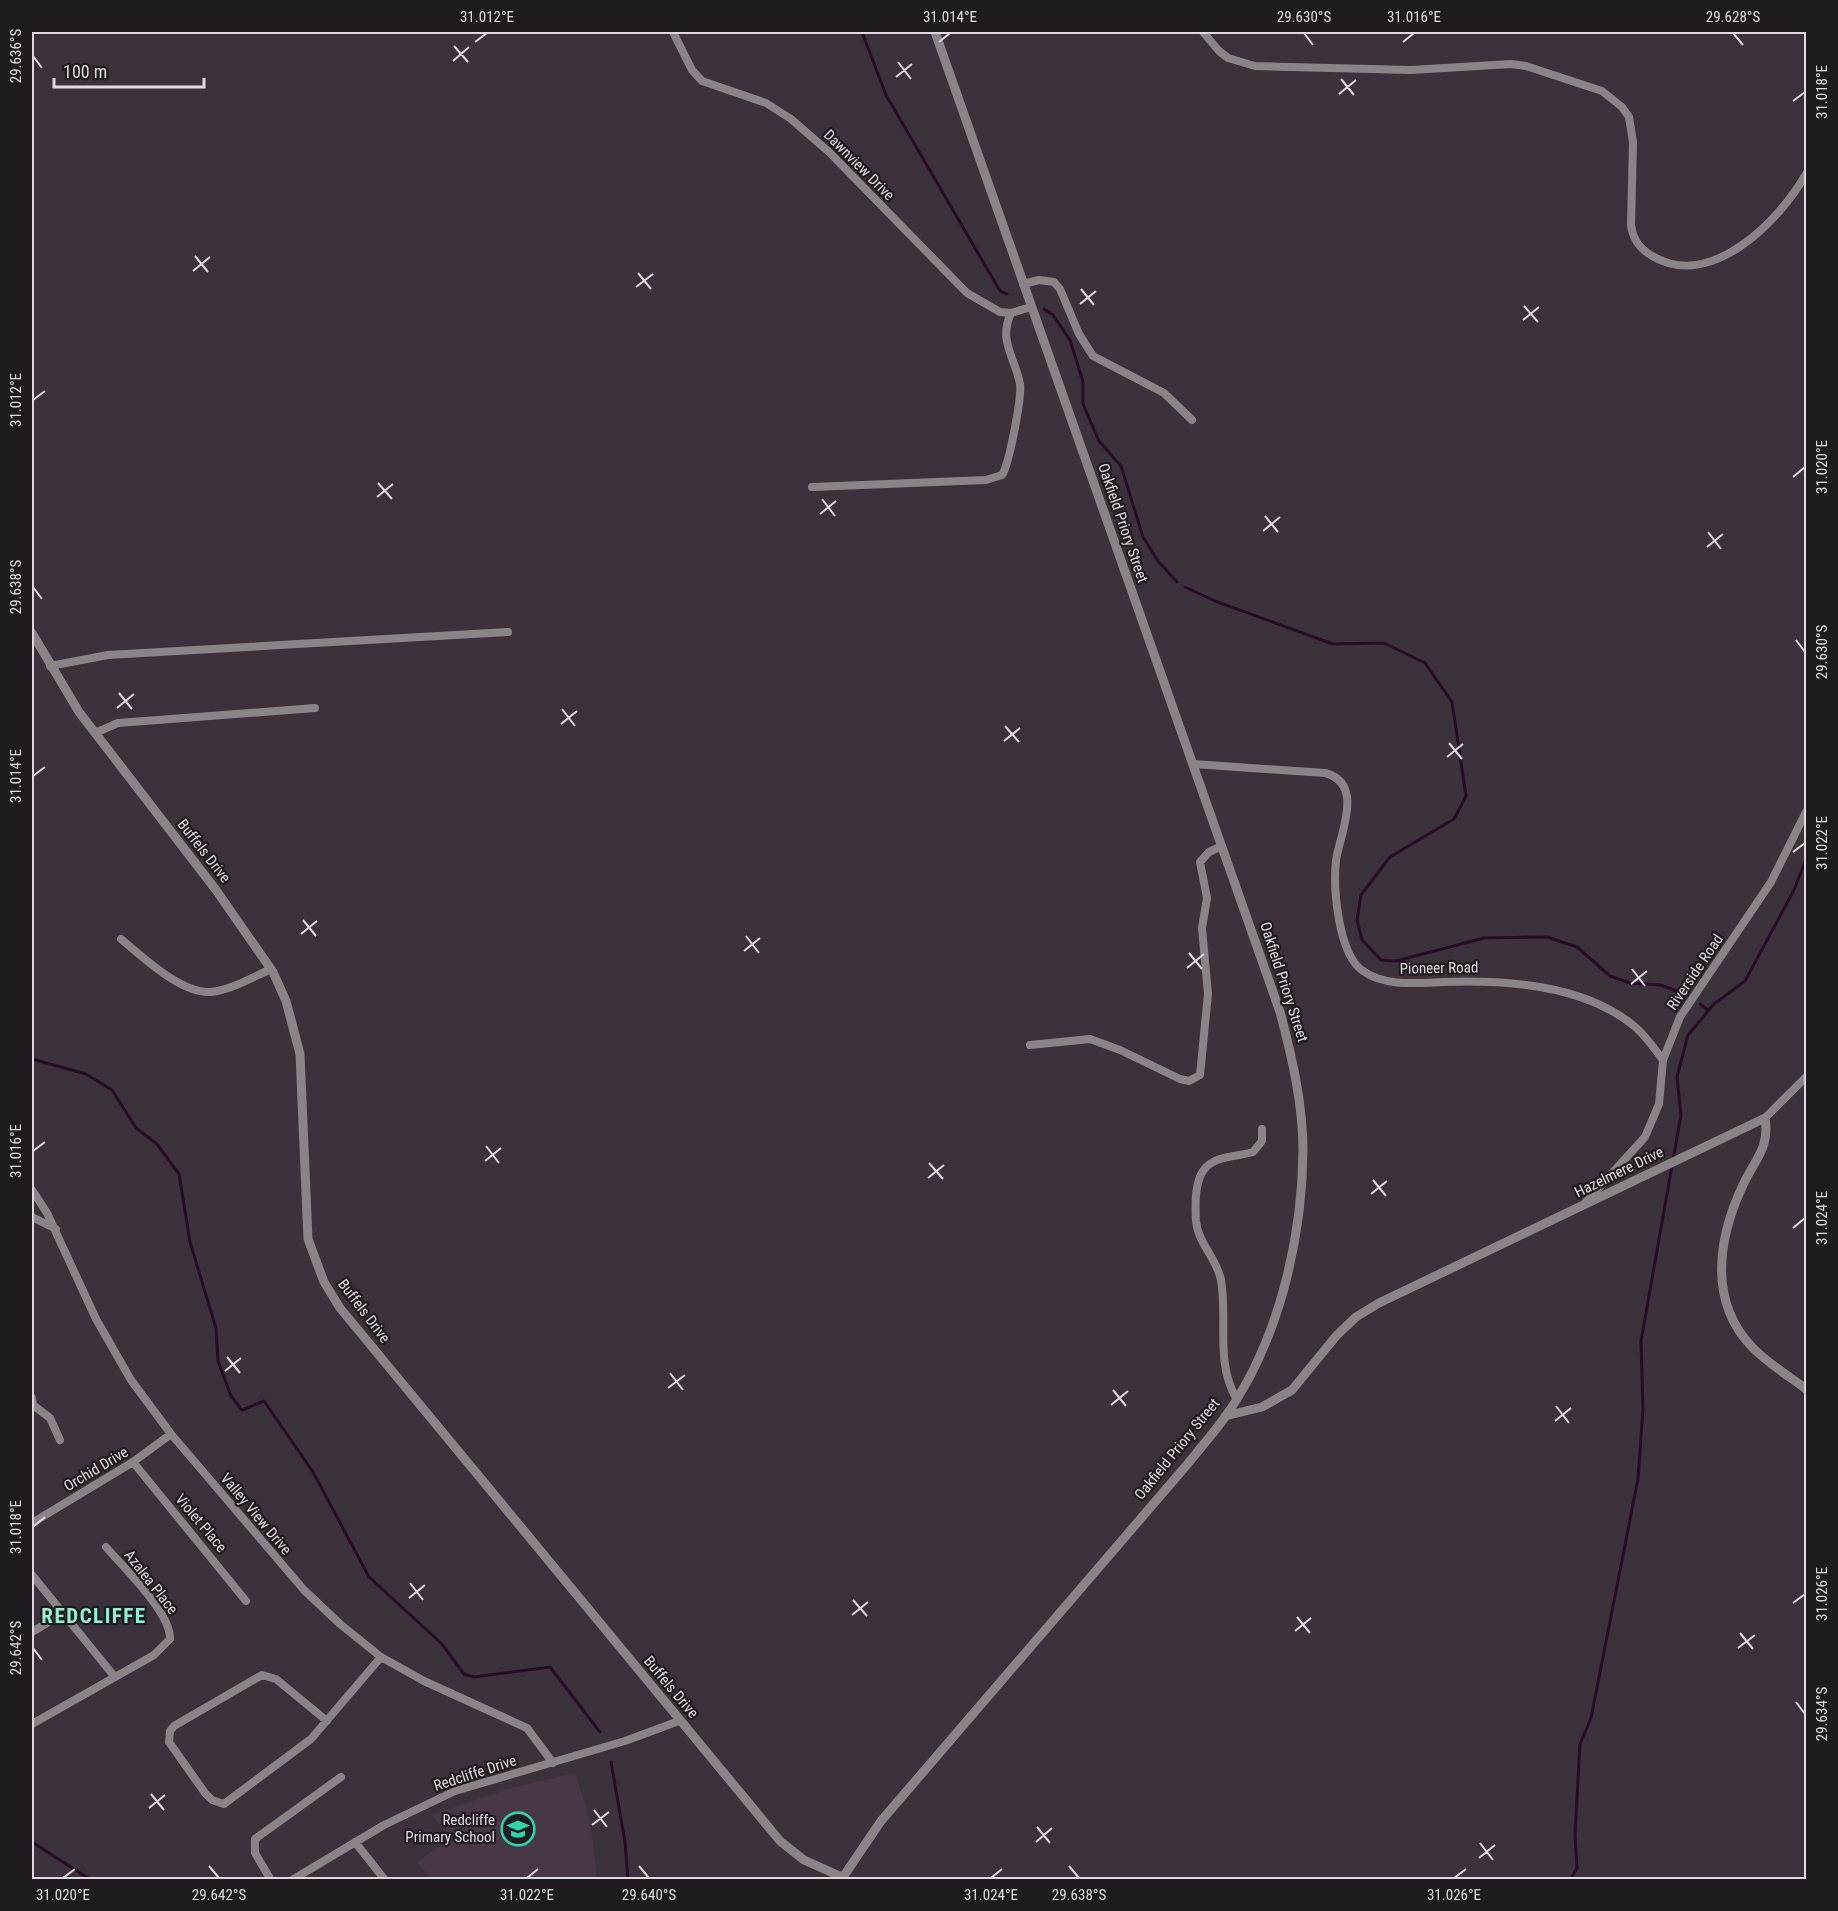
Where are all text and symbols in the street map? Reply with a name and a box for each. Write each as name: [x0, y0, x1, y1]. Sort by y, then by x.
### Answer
text: 31.012°E: [460, 8, 514, 26]
text: 31.014°E: [923, 8, 977, 26]
text: 29.630°S: [1277, 8, 1331, 26]
text: 31.016°E: [1387, 8, 1441, 26]
text: 29.628°S: [1706, 8, 1760, 26]
text: 29.636°S: [7, 29, 25, 83]
scale bar: [54, 51, 204, 89]
text: 100 m: [63, 61, 107, 82]
text: 31.018°E: [1813, 65, 1831, 119]
street label: Dawnview Drive: [820, 126, 898, 204]
text: 31.012°E: [7, 373, 25, 427]
text: 31.020°E: [1813, 440, 1831, 494]
street label: Oakfield Priory Street: [1094, 461, 1152, 585]
text: 29.638°S: [7, 560, 25, 614]
text: 29.630°S: [1813, 625, 1831, 679]
text: 31.014°E: [7, 749, 25, 803]
street label: Buffels Drive: [174, 816, 234, 886]
text: 31.022°E: [1813, 816, 1831, 870]
street label: Oakfield Priory Street: [1256, 920, 1312, 1044]
street label: Riverside Road: [1663, 931, 1727, 1013]
street label: Pioneer Road: [1399, 958, 1479, 978]
text: 31.016°E: [7, 1124, 25, 1178]
street label: Hazelmere Drive: [1572, 1143, 1666, 1201]
text: 31.024°E: [1813, 1191, 1831, 1245]
street label: Buffels Drive: [334, 1275, 394, 1347]
street label: Oakfield Priory Street: [1131, 1395, 1223, 1503]
street label: Orchid Drive: [61, 1443, 131, 1495]
street label: Valley View Drive: [217, 1470, 295, 1558]
street label: Violet Place: [171, 1490, 231, 1556]
text: 31.018°E: [7, 1500, 25, 1554]
street label: Azalea Place: [120, 1546, 182, 1618]
text: 31.026°E: [1813, 1567, 1831, 1621]
district label: REDCLIFFE: [41, 1604, 147, 1628]
text: 29.642°S: [7, 1621, 25, 1675]
street label: Buffels Drive: [640, 1652, 702, 1722]
text: 29.634°S: [1813, 1687, 1831, 1741]
street label: Redcliffe Drive: [431, 1751, 519, 1795]
place label: Redcliffe Primary School: [405, 1811, 495, 1846]
school or university icon: Redcliffe Primary School: [500, 1811, 536, 1847]
text: 31.020°E: [36, 1886, 90, 1904]
text: 29.642°S: [192, 1886, 246, 1904]
text: 31.022°E: [500, 1886, 554, 1904]
text: 29.640°S: [622, 1886, 676, 1904]
text: 31.024°E: [964, 1886, 1018, 1904]
text: 29.638°S: [1052, 1886, 1106, 1904]
text: 31.026°E: [1427, 1886, 1481, 1904]

